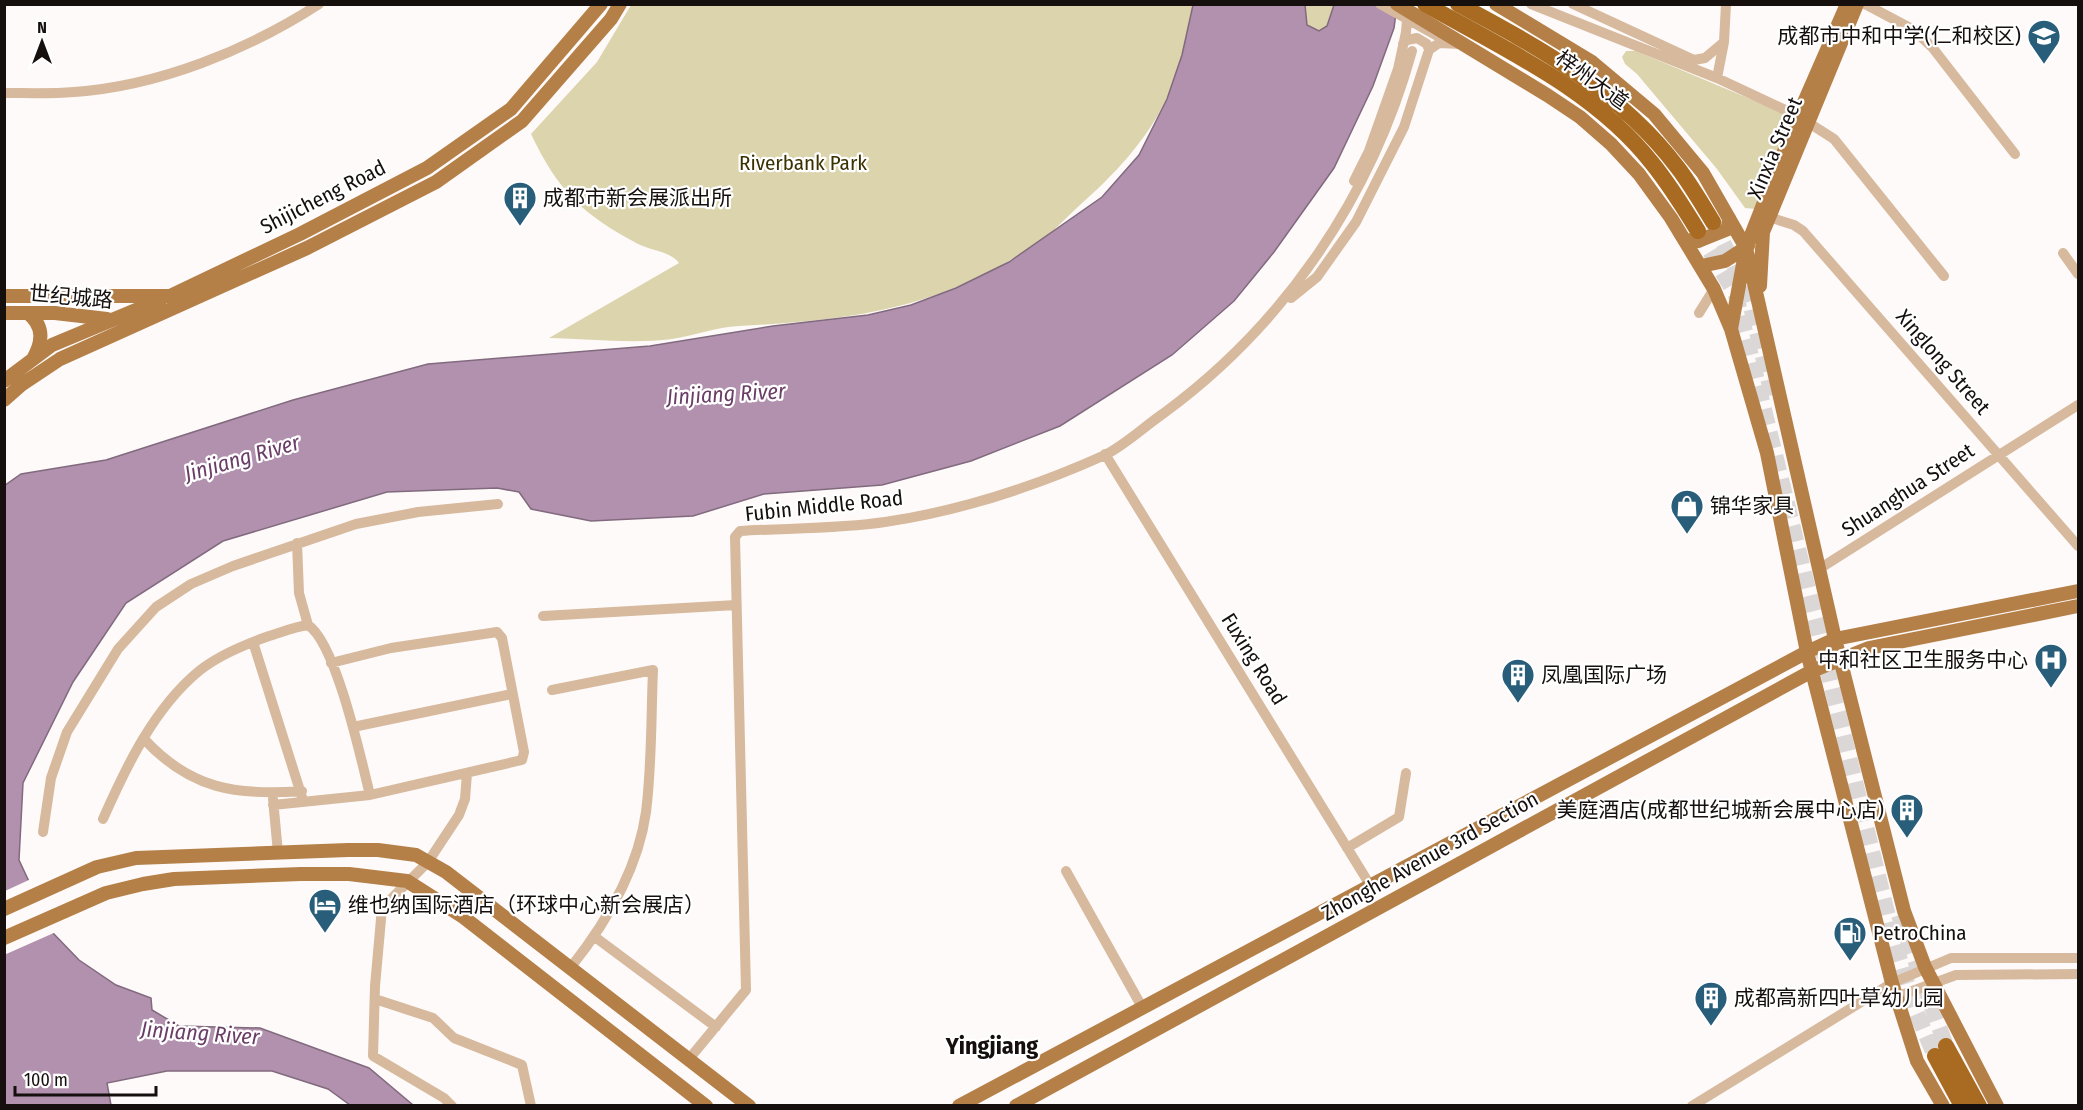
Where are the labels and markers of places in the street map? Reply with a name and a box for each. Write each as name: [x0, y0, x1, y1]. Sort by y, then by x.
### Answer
school or university icon: 成都市中和中学(仁和校区): [2026, 18, 2062, 65]
place label: 成都市中和中学(仁和校区): [1778, 23, 2021, 49]
building icon: 成都市新会展派出所: [502, 180, 538, 227]
place label: 成都市新会展派出所: [543, 185, 732, 211]
shop icon: 锦华家具: [1669, 488, 1705, 535]
place label: 锦华家具: [1710, 493, 1794, 519]
hospital icon: 中和社区卫生服务中心: [2033, 642, 2069, 689]
place label: 中和社区卫生服务中心: [1818, 647, 2028, 673]
building icon: 凤凰国际广场: [1500, 657, 1536, 704]
place label: 凤凰国际广场: [1541, 662, 1667, 688]
building icon: 美庭酒店(成都世纪城新会展中心店): [1889, 792, 1925, 839]
place label: 美庭酒店(成都世纪城新会展中心店): [1557, 797, 1884, 823]
hotel icon: 维也纳国际酒店（环球中心新会展店）: [307, 887, 343, 934]
place label: 维也纳国际酒店（环球中心新会展店）: [348, 892, 705, 918]
fuel station icon: PetroChina: [1832, 915, 1868, 962]
place label: PetroChina: [1873, 920, 1967, 946]
building icon: 成都高新四叶草幼儿园: [1693, 980, 1729, 1027]
place label: 成都高新四叶草幼儿园: [1734, 985, 1944, 1011]

